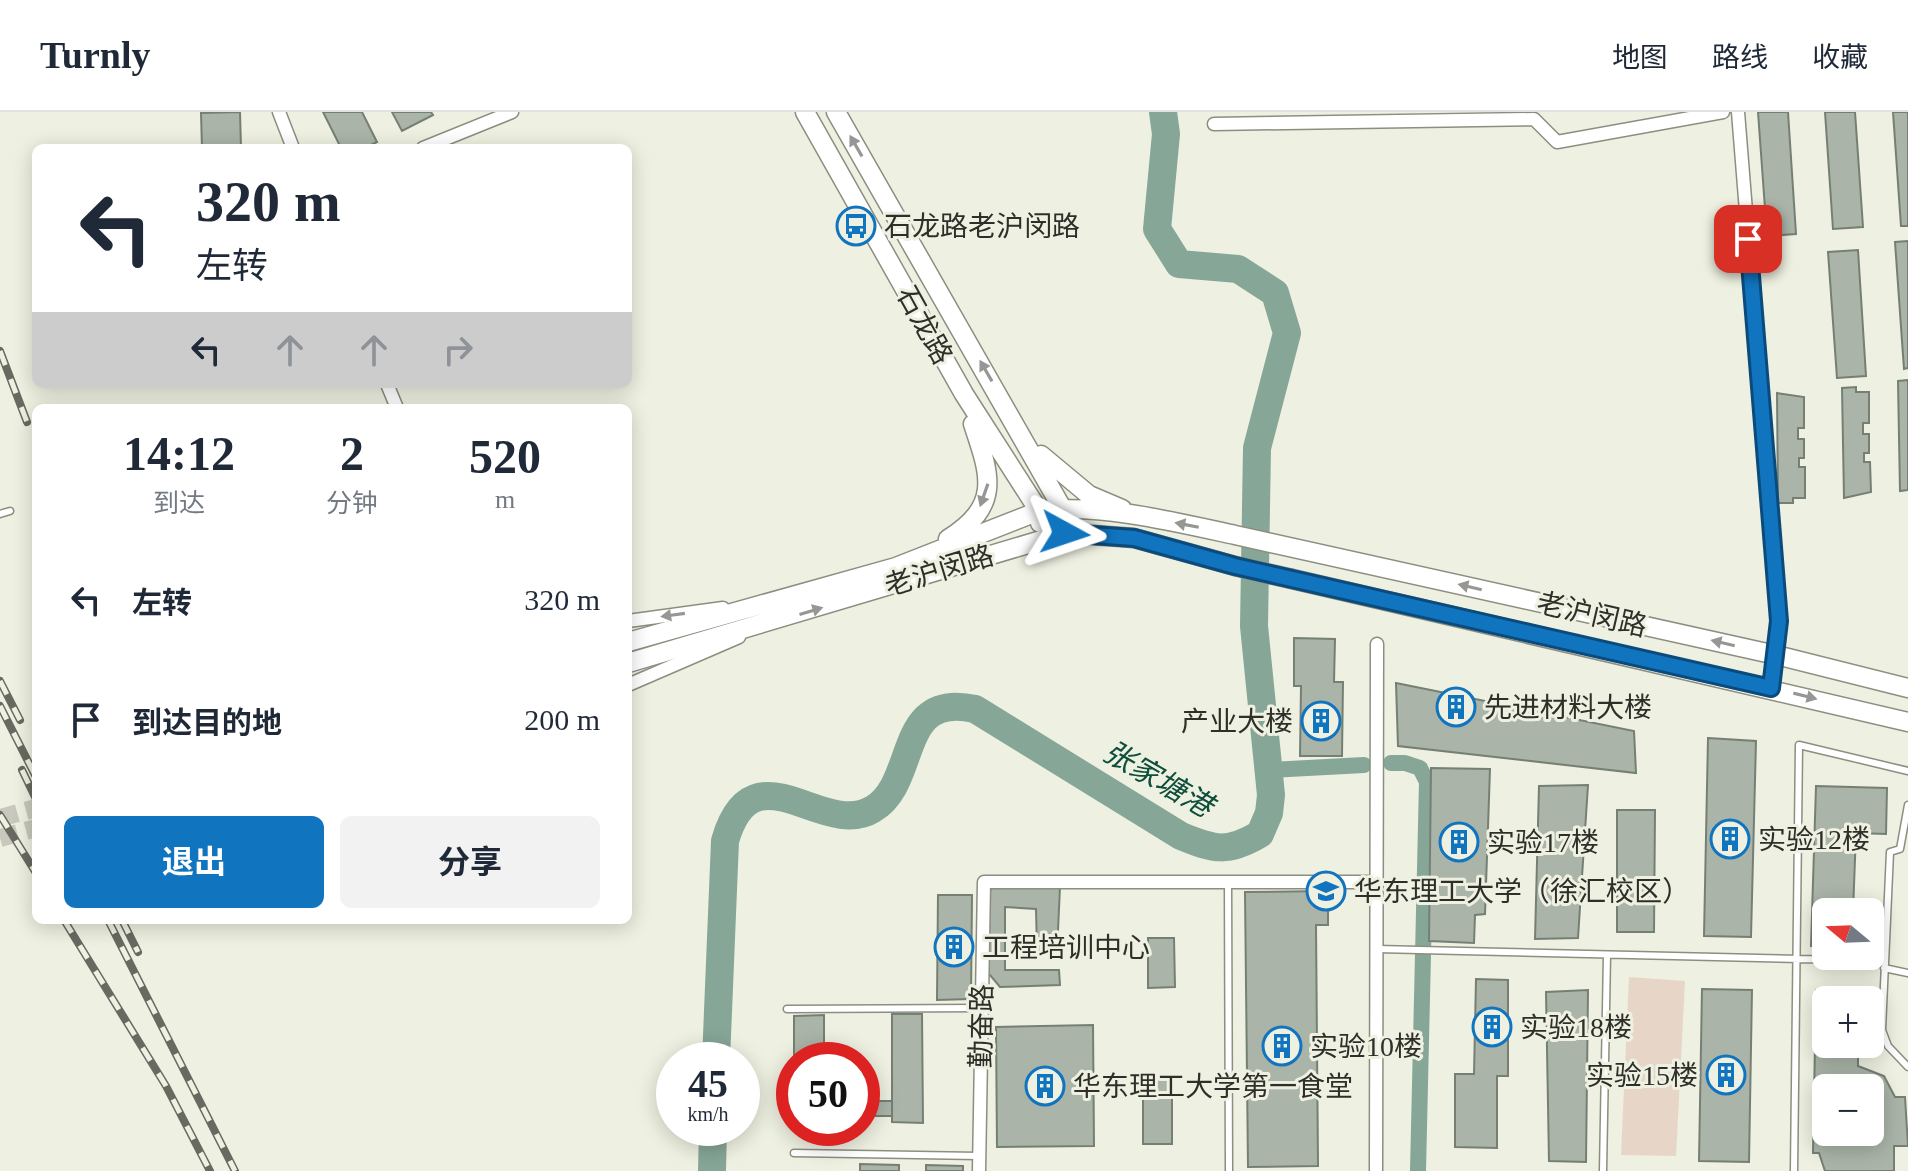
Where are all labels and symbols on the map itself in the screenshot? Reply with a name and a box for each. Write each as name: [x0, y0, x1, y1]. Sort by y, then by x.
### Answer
one-way arrow: [849, 135, 863, 157]
bus stop icon: 石龙路老沪闵路: [835, 205, 877, 247]
pin: [1714, 205, 1782, 273]
place label: 石龙路老沪闵路: [884, 211, 1080, 242]
street label: 石龙路: [891, 281, 958, 369]
one-way arrow: [979, 360, 993, 382]
one-way arrow: [977, 483, 989, 507]
position arrow: [1023, 491, 1107, 575]
one-way arrow: [1174, 518, 1199, 530]
street label: 老沪闵路: [881, 539, 997, 602]
one-way arrow: [1457, 580, 1482, 593]
street label: 老沪闵路: [1534, 587, 1650, 642]
one-way arrow: [799, 604, 823, 616]
one-way arrow: [660, 609, 685, 622]
one-way arrow: [1711, 636, 1736, 649]
building icon: 先进材料大楼: [1435, 686, 1477, 728]
one-way arrow: [1792, 691, 1817, 703]
place label: 先进材料大楼: [1484, 692, 1652, 723]
building icon: 产业大楼: [1300, 700, 1342, 742]
place label: 产业大楼: [1181, 706, 1293, 737]
water label: 张家塘港: [1098, 734, 1222, 825]
building icon: 实验12楼: [1709, 818, 1751, 860]
building icon: 实验17楼: [1438, 821, 1480, 863]
place label: 实验12楼: [1758, 824, 1870, 855]
place label: 实验17楼: [1487, 827, 1599, 858]
school or university icon: 华东理工大学（徐汇校区）: [1305, 870, 1347, 912]
place label: 华东理工大学（徐汇校区）: [1354, 876, 1690, 907]
north arrow: [1812, 898, 1884, 970]
building icon: 工程培训中心: [933, 926, 975, 968]
place label: 工程培训中心: [982, 932, 1150, 963]
street label: 勤奋路: [965, 984, 998, 1068]
building icon: 实验18楼: [1471, 1006, 1513, 1048]
place label: 实验18楼: [1520, 1012, 1632, 1043]
building icon: 实验10楼: [1261, 1025, 1303, 1067]
place label: 实验10楼: [1310, 1031, 1422, 1062]
speed limit sign: 50: [776, 1042, 880, 1146]
building icon: 实验15楼: [1705, 1054, 1747, 1096]
place label: 实验15楼: [1586, 1060, 1698, 1091]
building icon: 华东理工大学第一食堂: [1024, 1065, 1066, 1107]
place label: 华东理工大学第一食堂: [1073, 1071, 1353, 1102]

